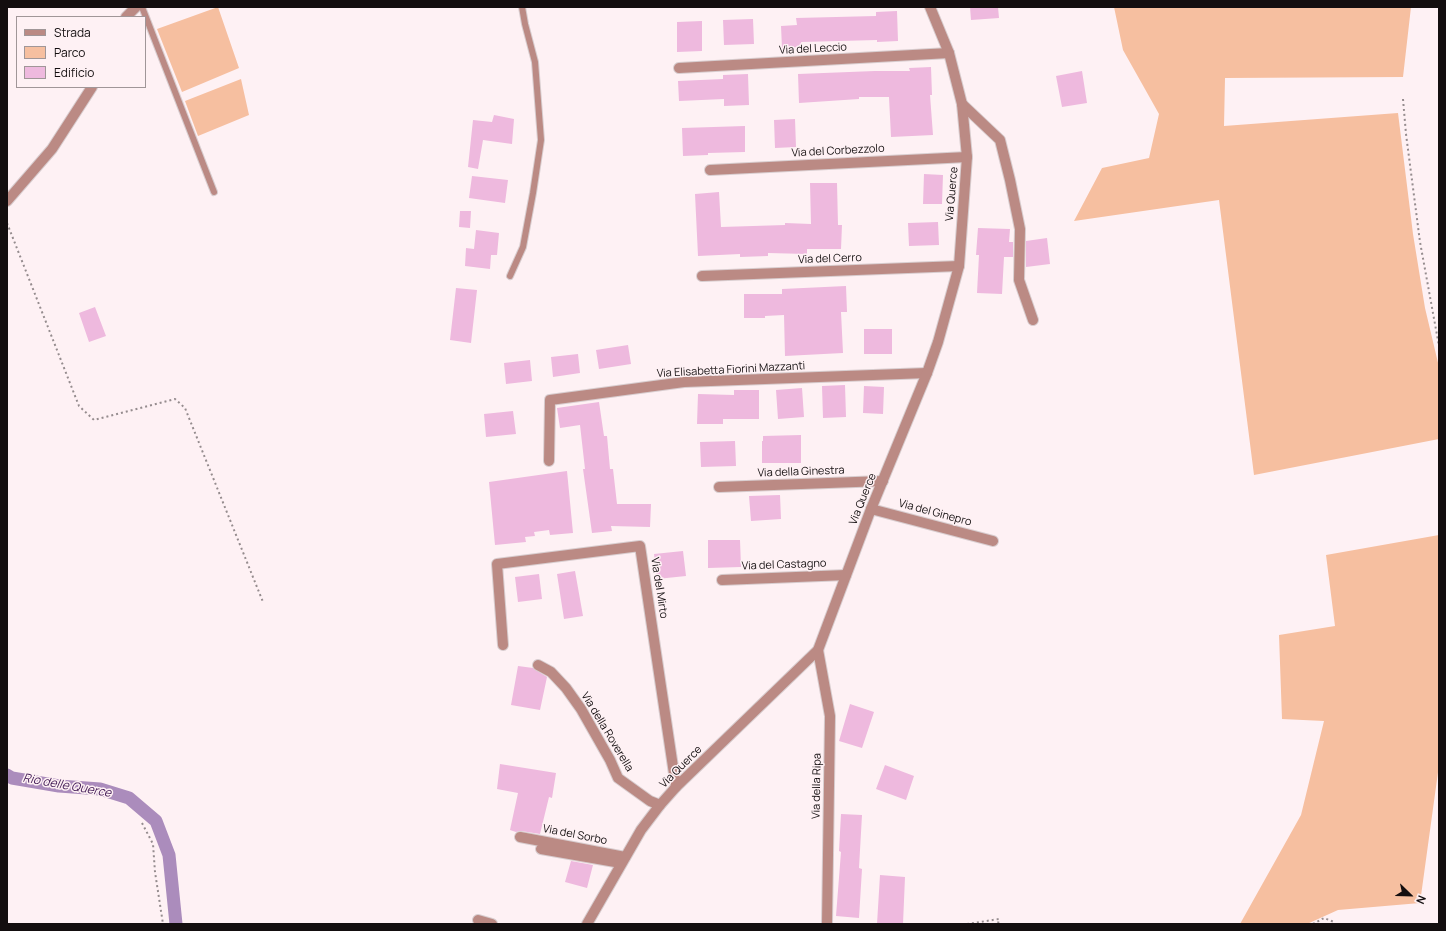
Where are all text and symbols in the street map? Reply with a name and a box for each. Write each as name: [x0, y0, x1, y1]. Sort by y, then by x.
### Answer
legend: [16, 16, 146, 88]
text: Strada: [54, 24, 91, 41]
street label: Via del Leccio: [779, 41, 847, 57]
text: Parco: [54, 44, 85, 61]
text: Edificio: [54, 64, 94, 81]
street label: Via del Corbezzolo: [791, 142, 885, 160]
street label: Via Querce: [943, 166, 961, 222]
street label: Via del Cerro: [798, 251, 862, 267]
street label: Via Elisabetta Fiorini Mazzanti: [656, 360, 806, 380]
street label: Via della Ginestra: [757, 464, 845, 480]
street label: Via Querce: [847, 471, 879, 527]
street label: Via del Ginepro: [897, 497, 973, 529]
street label: Via del Mirto: [648, 557, 670, 619]
street label: Via del Castagno: [741, 557, 827, 573]
street label: Via della Roverella: [578, 690, 636, 774]
street label: Via Querce: [657, 743, 705, 791]
street label: Via della Ripa: [810, 753, 824, 819]
water label: Rio delle Querce: [22, 771, 112, 801]
street label: Via del Sorbo: [542, 822, 608, 848]
north arrow: [1390, 875, 1430, 915]
text: N: [1413, 893, 1430, 906]

